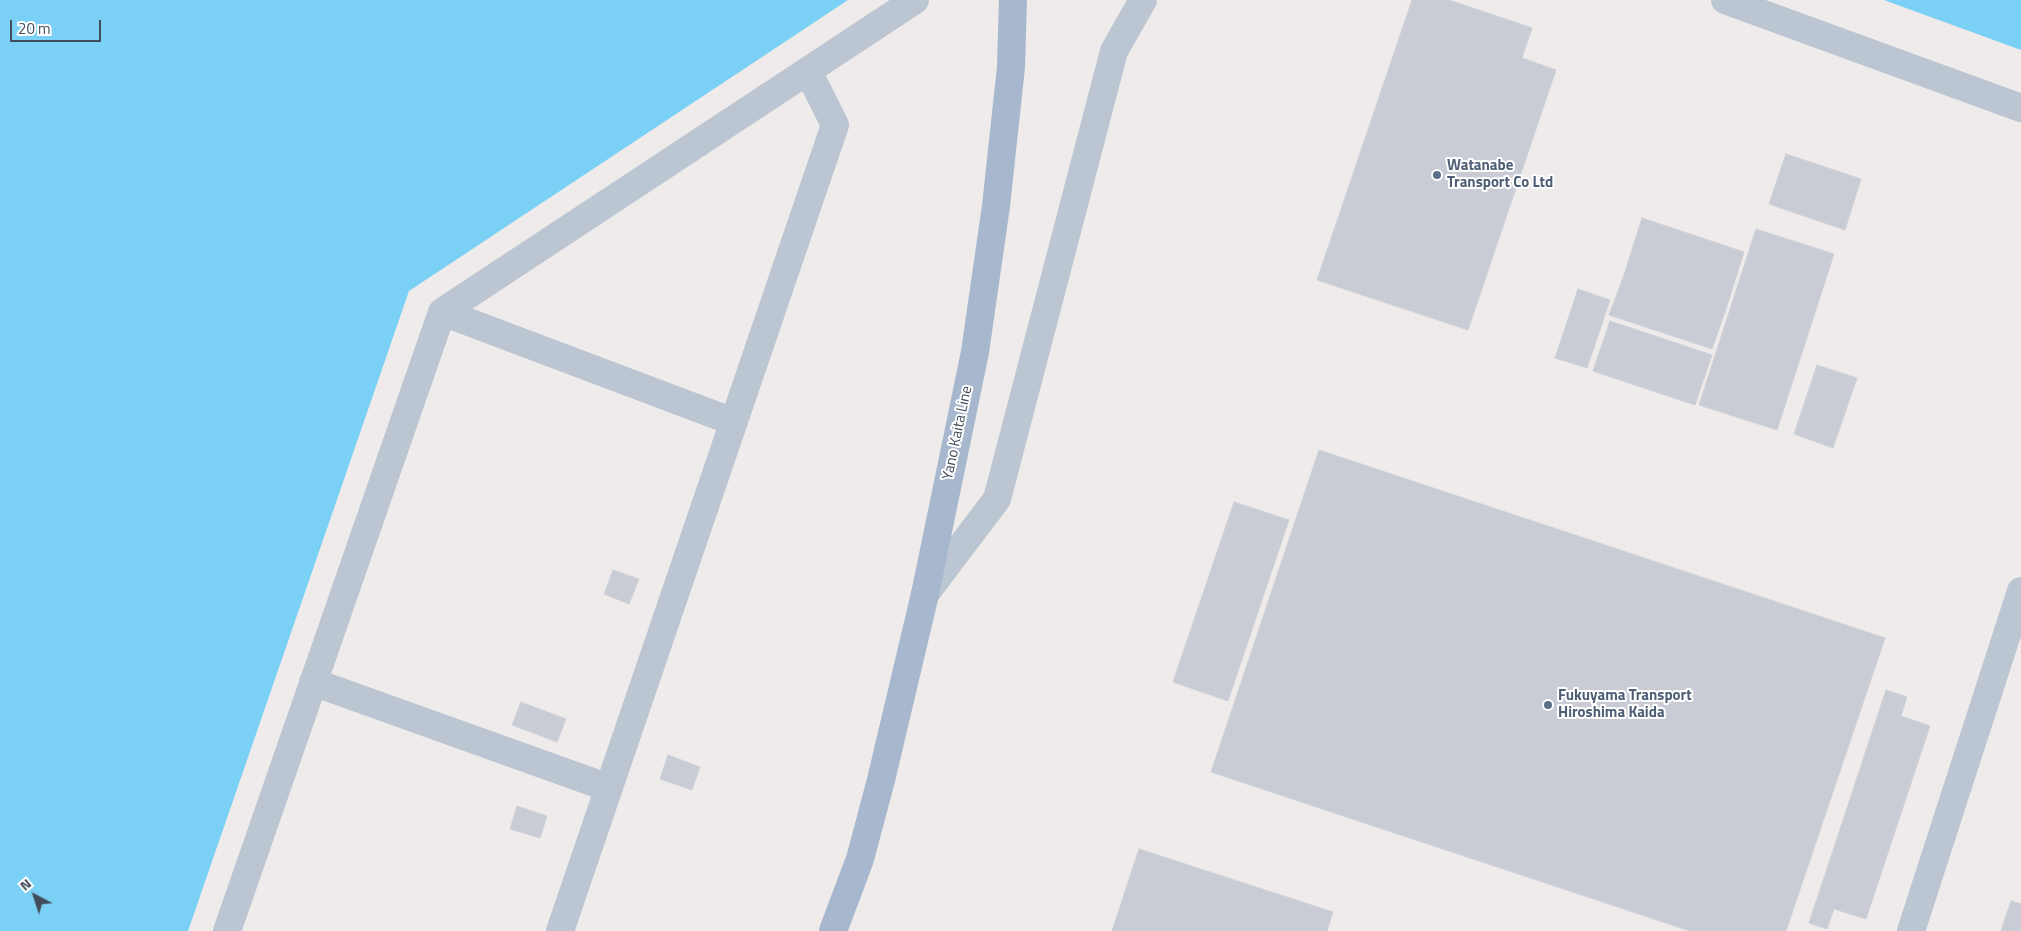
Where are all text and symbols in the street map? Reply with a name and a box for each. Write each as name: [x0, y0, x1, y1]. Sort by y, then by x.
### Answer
scale bar: [12, 10, 104, 42]
text: 20 m: [18, 17, 51, 40]
place label: Watanabe Transport Co Ltd: [1447, 157, 1553, 192]
marker: Watanabe Transport Co Ltd: [1431, 169, 1443, 181]
street label: Yano Kaita Line: [939, 384, 977, 482]
place label: Fukuyama Transport Hiroshima Kaida: [1558, 687, 1692, 722]
marker: Fukuyama Transport Hiroshima Kaida: [1542, 699, 1554, 711]
north arrow: [10, 871, 60, 921]
text: N: [15, 873, 35, 895]

